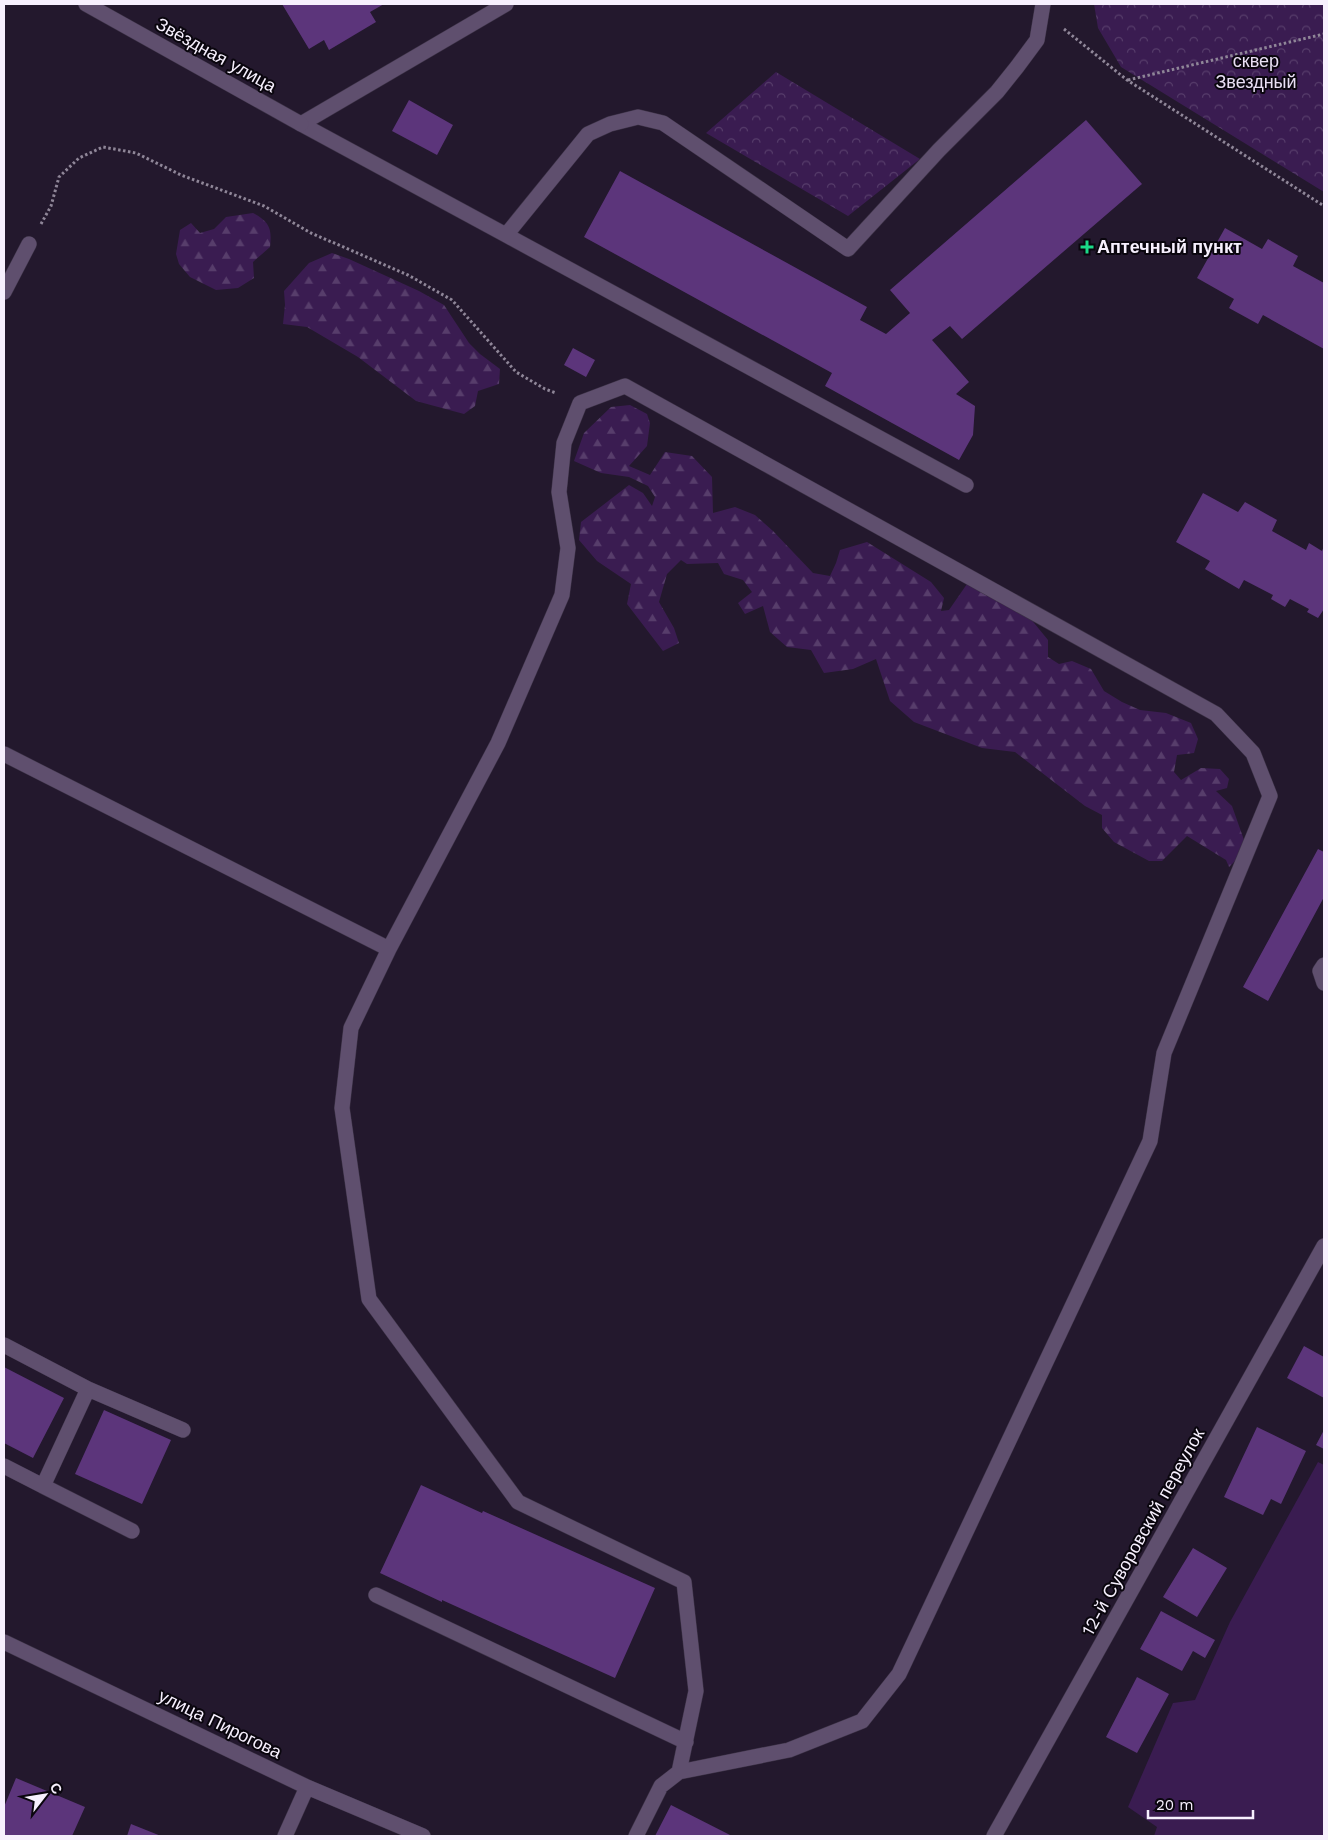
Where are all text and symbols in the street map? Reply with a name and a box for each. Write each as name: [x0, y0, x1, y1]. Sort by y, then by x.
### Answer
street label: Звёздная улица: [152, 13, 281, 97]
park label: сквер Звездный: [1215, 50, 1297, 92]
place label: Аптечный пункт: [1097, 236, 1242, 257]
marker: Аптечный пункт: [1081, 241, 1093, 253]
street label: 12-й Суворовский переулок: [1077, 1425, 1208, 1639]
street label: улица Пирогова: [155, 1685, 286, 1763]
north arrow: [20, 1770, 70, 1820]
text: С: [47, 1780, 66, 1797]
scale bar: [1148, 1788, 1253, 1820]
text: 20 m: [1156, 1796, 1194, 1814]

